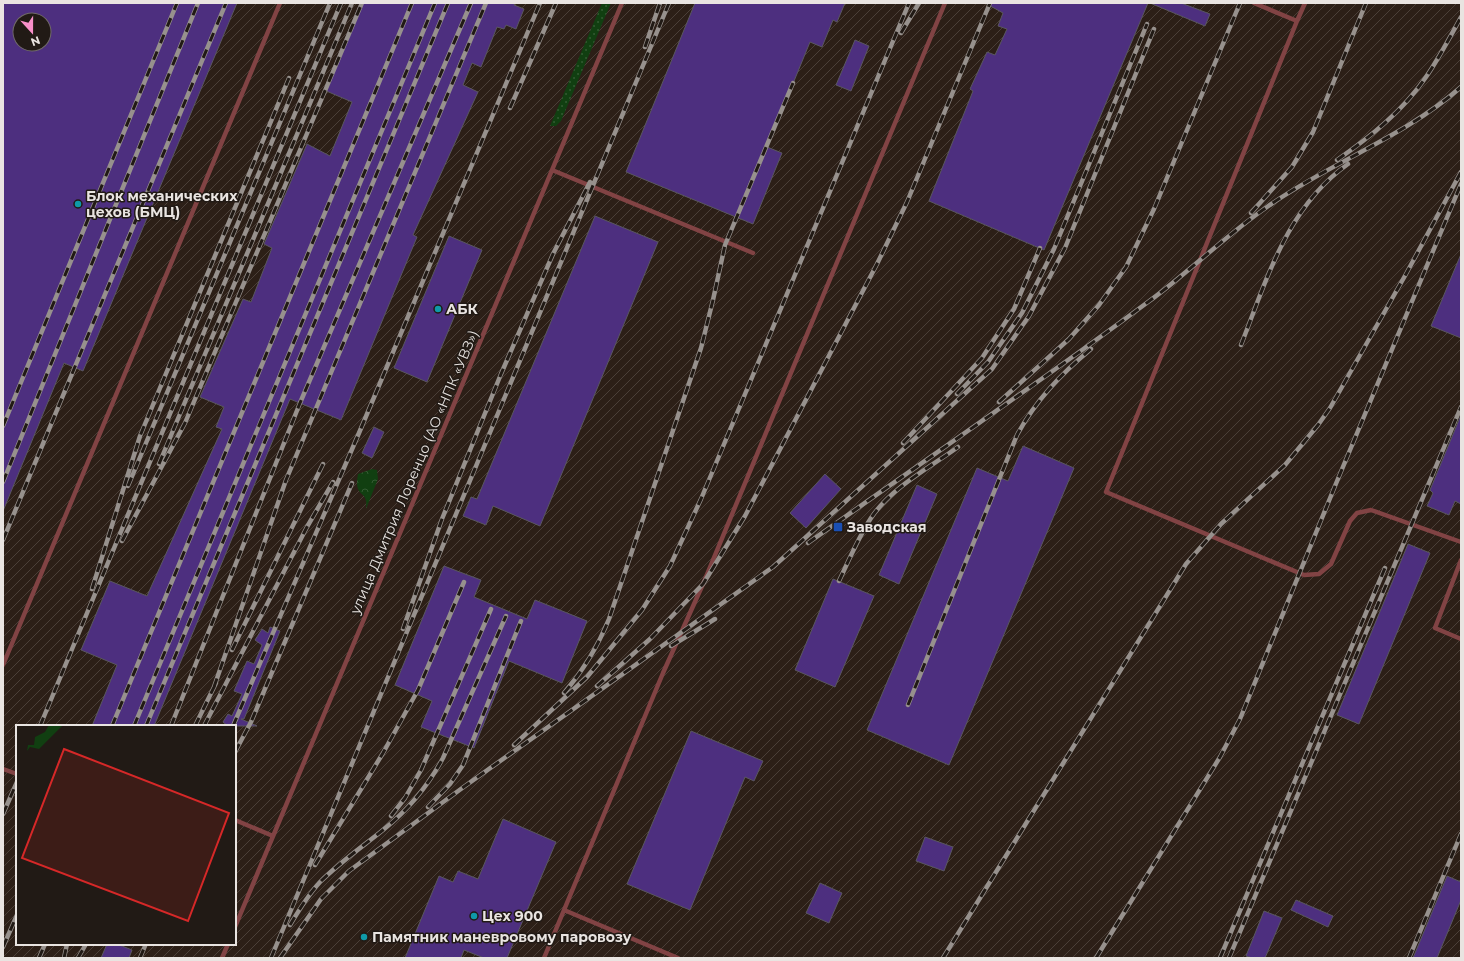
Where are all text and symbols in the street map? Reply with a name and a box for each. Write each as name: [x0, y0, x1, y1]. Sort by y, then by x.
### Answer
north arrow: [12, 12, 52, 52]
text: N: [29, 33, 42, 49]
place label: Блок механических цехов (БМЦ): [86, 187, 238, 221]
marker: Блок механических цехов (БМЦ): [73, 199, 83, 209]
place label: АБК: [446, 300, 479, 318]
marker: АБК: [433, 304, 443, 314]
street label: улица Дмитрия Лоренцо (АО «НПК «УВЗ»): [345, 327, 482, 618]
place label: Заводская: [846, 518, 927, 536]
marker: Заводская: [832, 521, 844, 533]
inset map: [16, 725, 236, 945]
place label: Цех 900: [482, 907, 543, 925]
marker: Цех 900: [469, 911, 479, 921]
place label: Памятник маневровому паровозу: [372, 928, 632, 946]
marker: Памятник маневровому паровозу: [359, 932, 369, 942]

